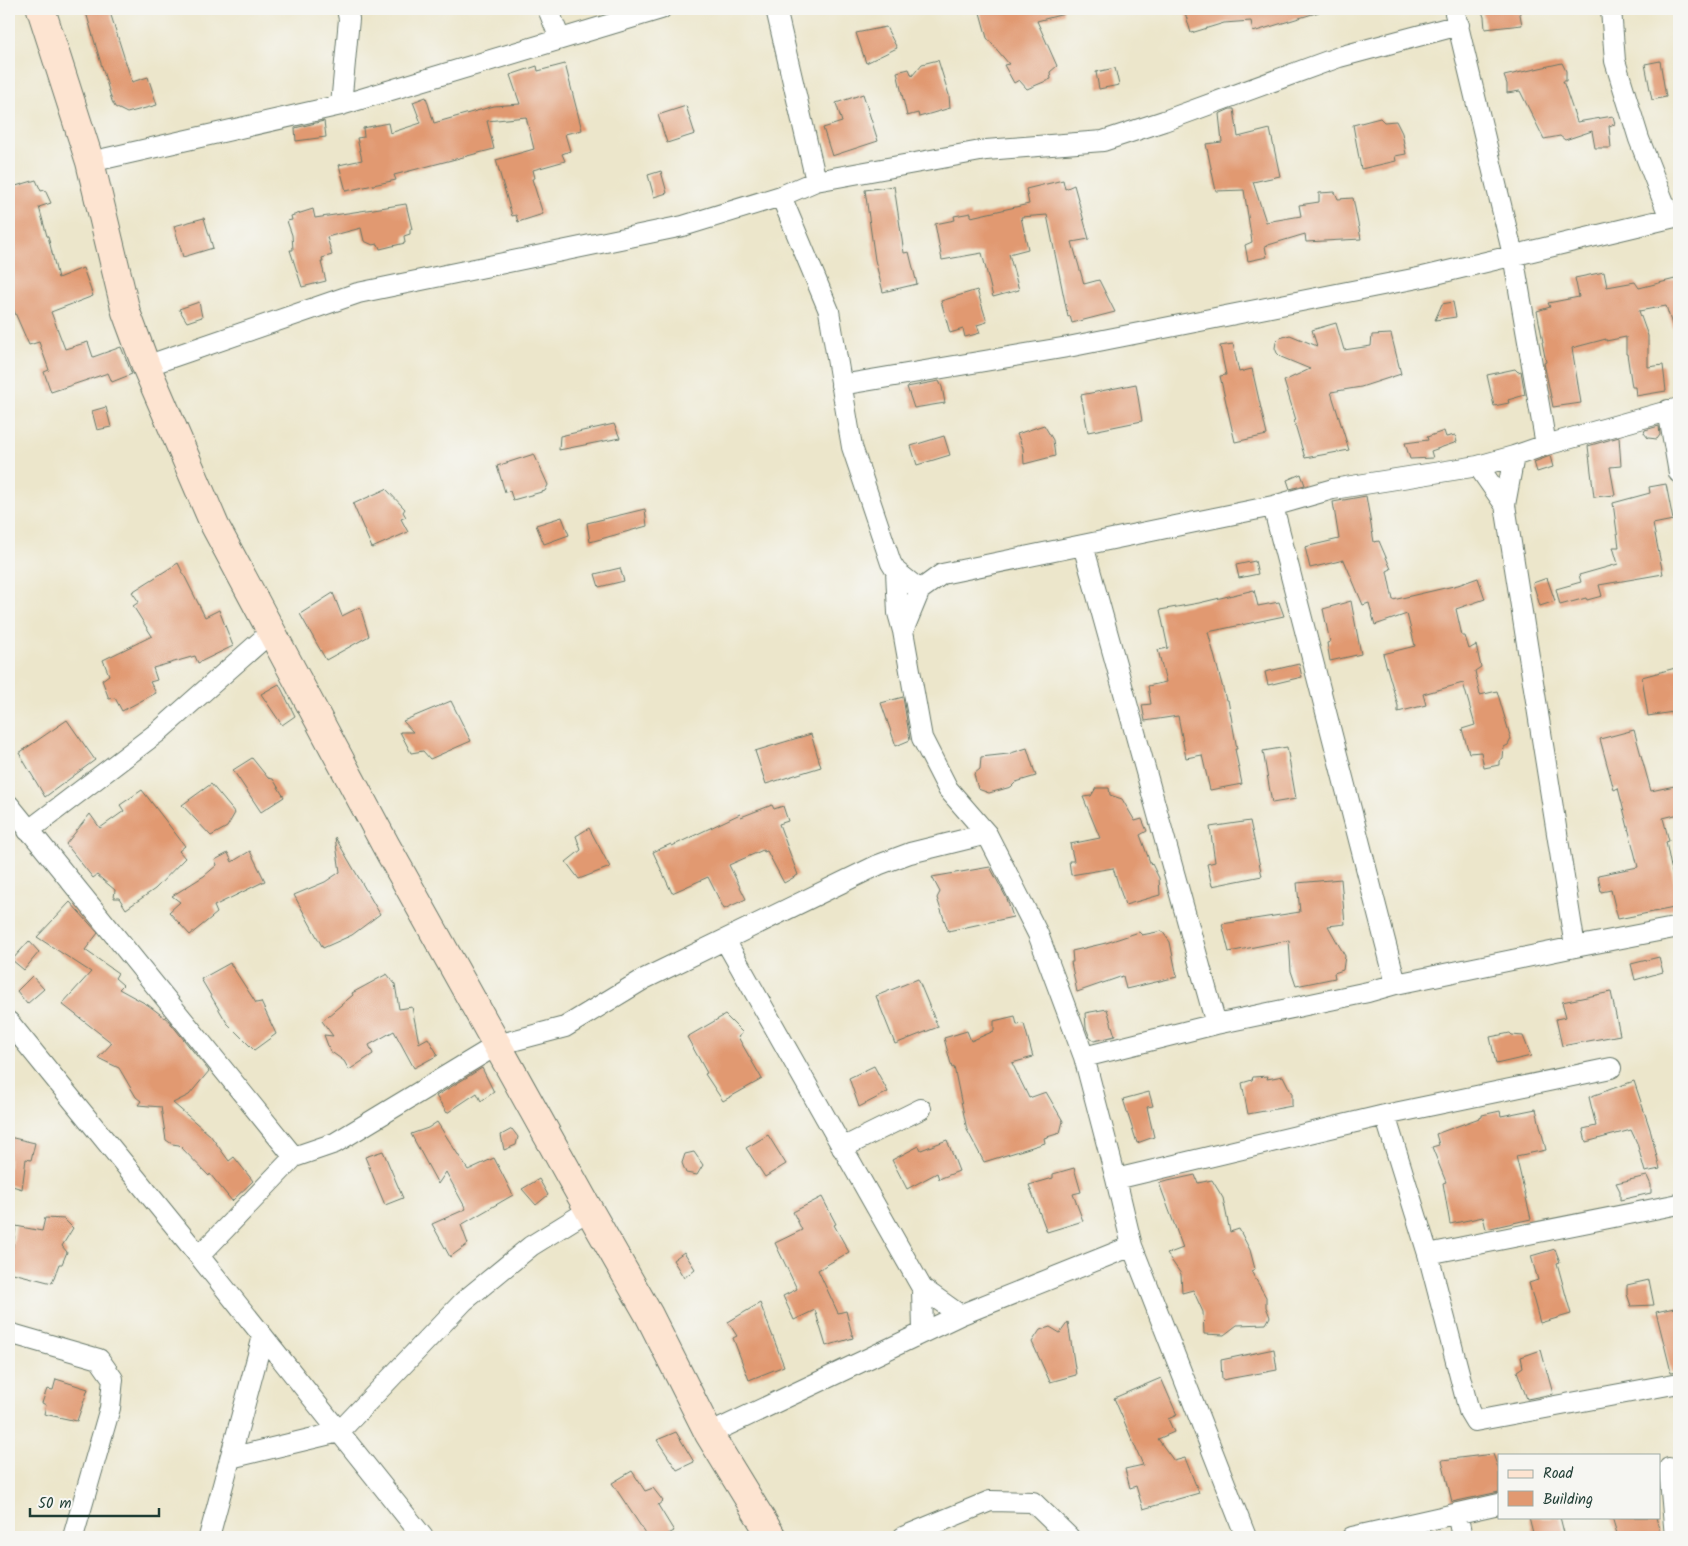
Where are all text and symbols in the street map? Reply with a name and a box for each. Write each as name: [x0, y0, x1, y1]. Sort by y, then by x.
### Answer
legend: [1498, 1454, 1660, 1518]
text: Road: [1543, 1462, 1574, 1486]
scale bar: [30, 1486, 159, 1518]
text: Building: [1543, 1488, 1593, 1512]
text: 50 m: [38, 1492, 72, 1516]

